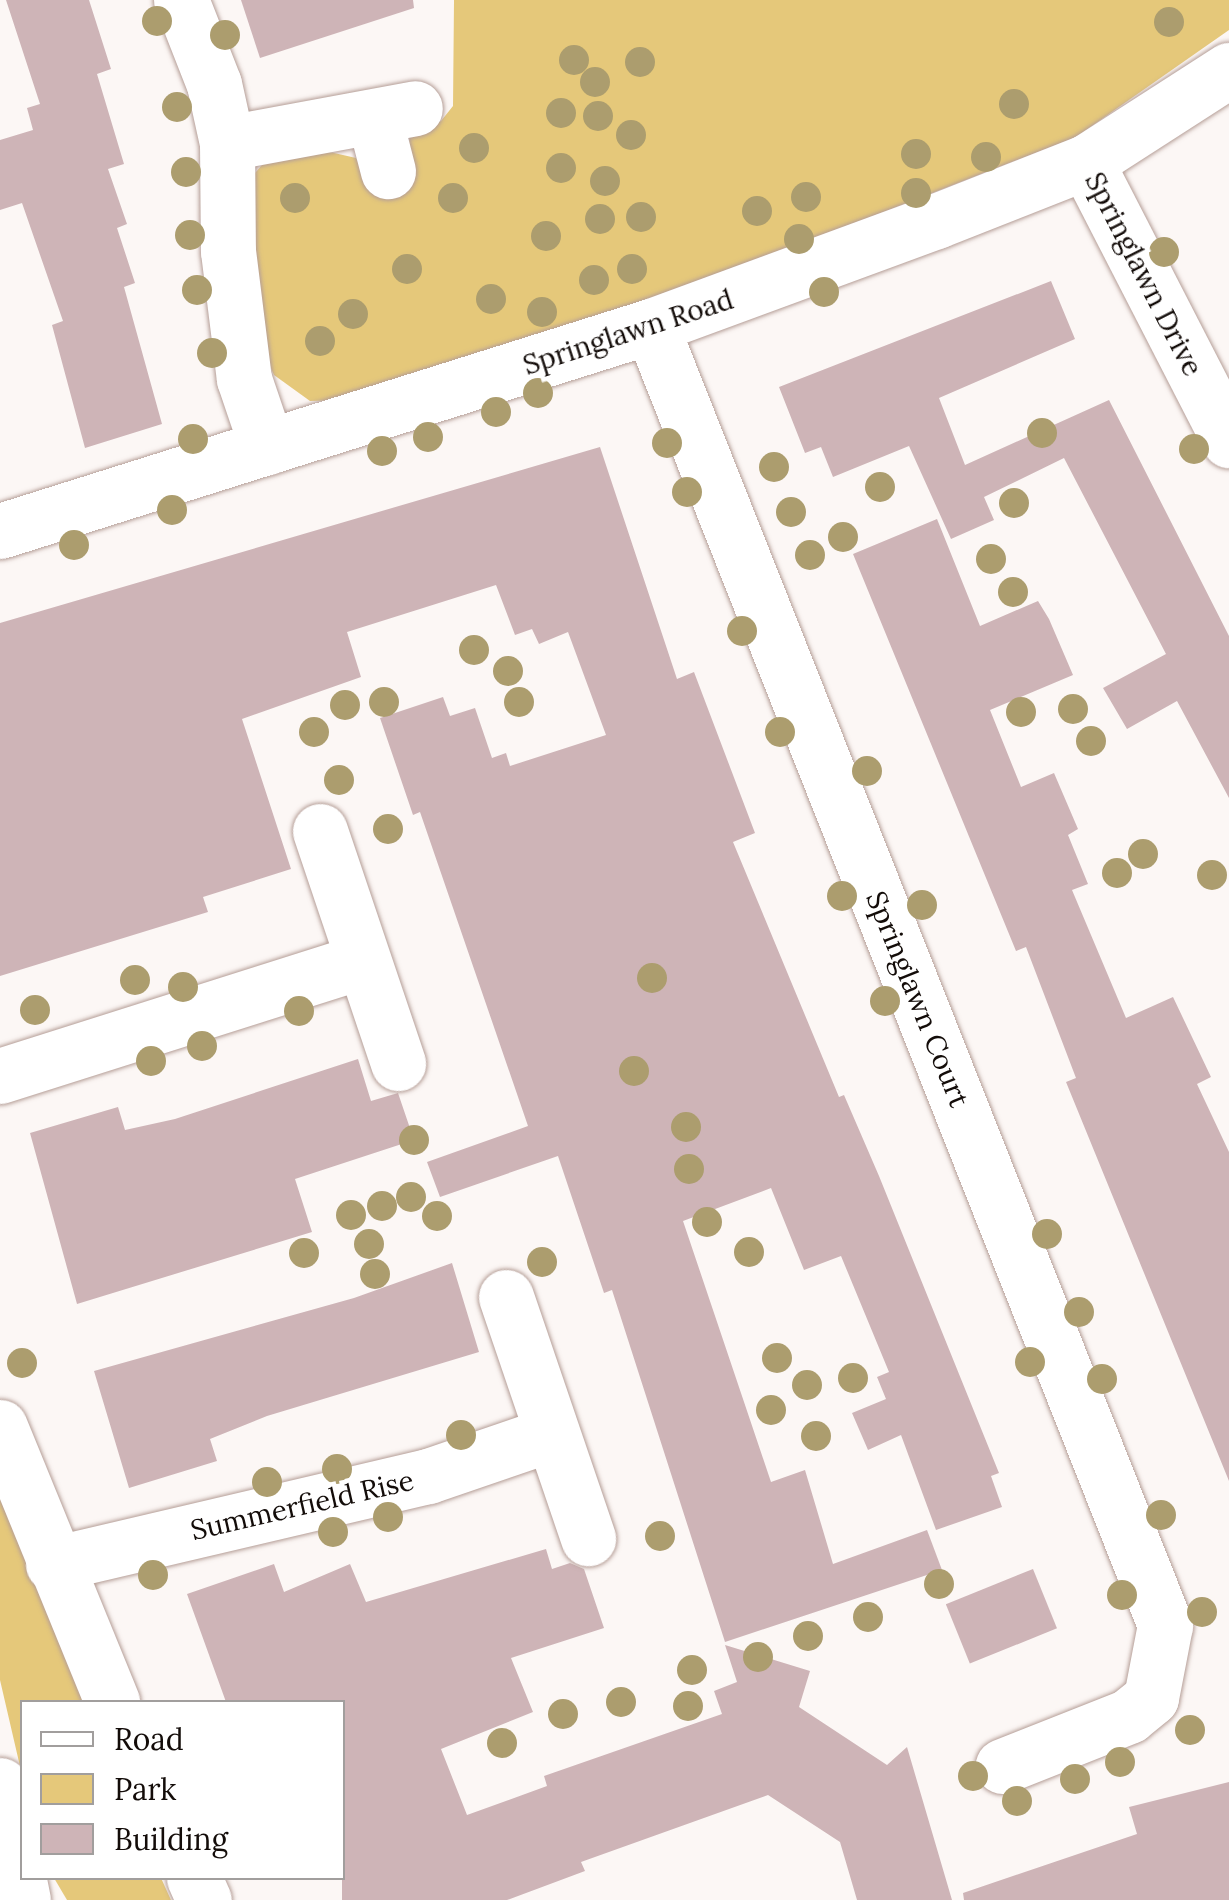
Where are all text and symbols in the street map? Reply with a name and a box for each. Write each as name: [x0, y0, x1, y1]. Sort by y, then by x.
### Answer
street label: Springlawn Drive: [1078, 167, 1210, 381]
street label: Springlawn Road: [519, 282, 737, 382]
street label: Springlawn Court: [859, 886, 977, 1112]
street label: Summerfield Rise: [187, 1463, 417, 1547]
legend: [20, 1700, 345, 1880]
text: Road: [114, 1720, 184, 1758]
text: Park: [114, 1770, 176, 1808]
text: Building: [114, 1820, 228, 1858]

